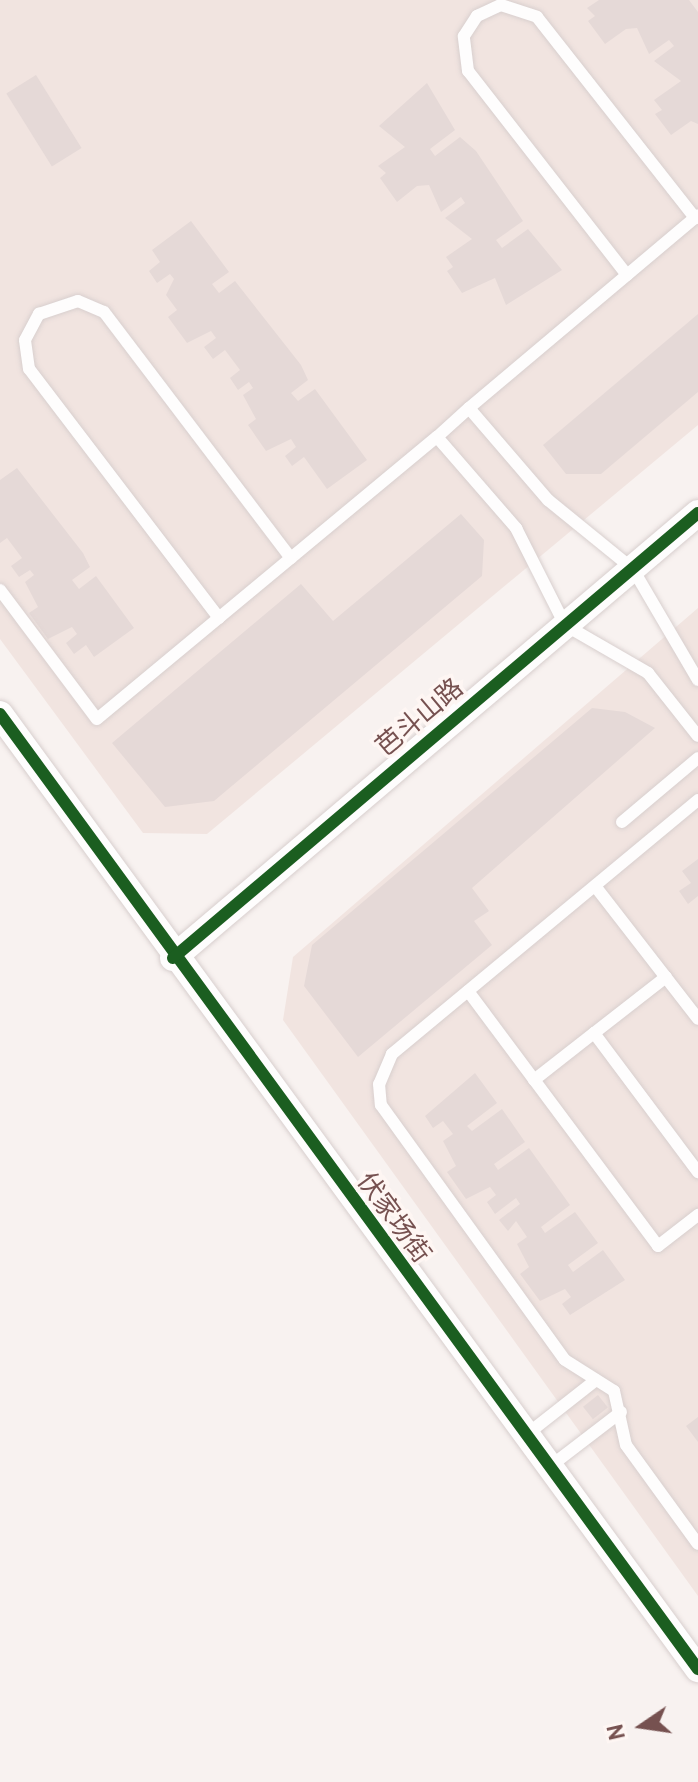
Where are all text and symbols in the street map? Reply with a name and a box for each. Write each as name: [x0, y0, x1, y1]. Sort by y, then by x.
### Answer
street label: 芭斗山路: [371, 674, 471, 764]
street label: 伏家场街: [349, 1168, 435, 1270]
north arrow: [602, 1686, 682, 1766]
text: N: [603, 1721, 633, 1742]

